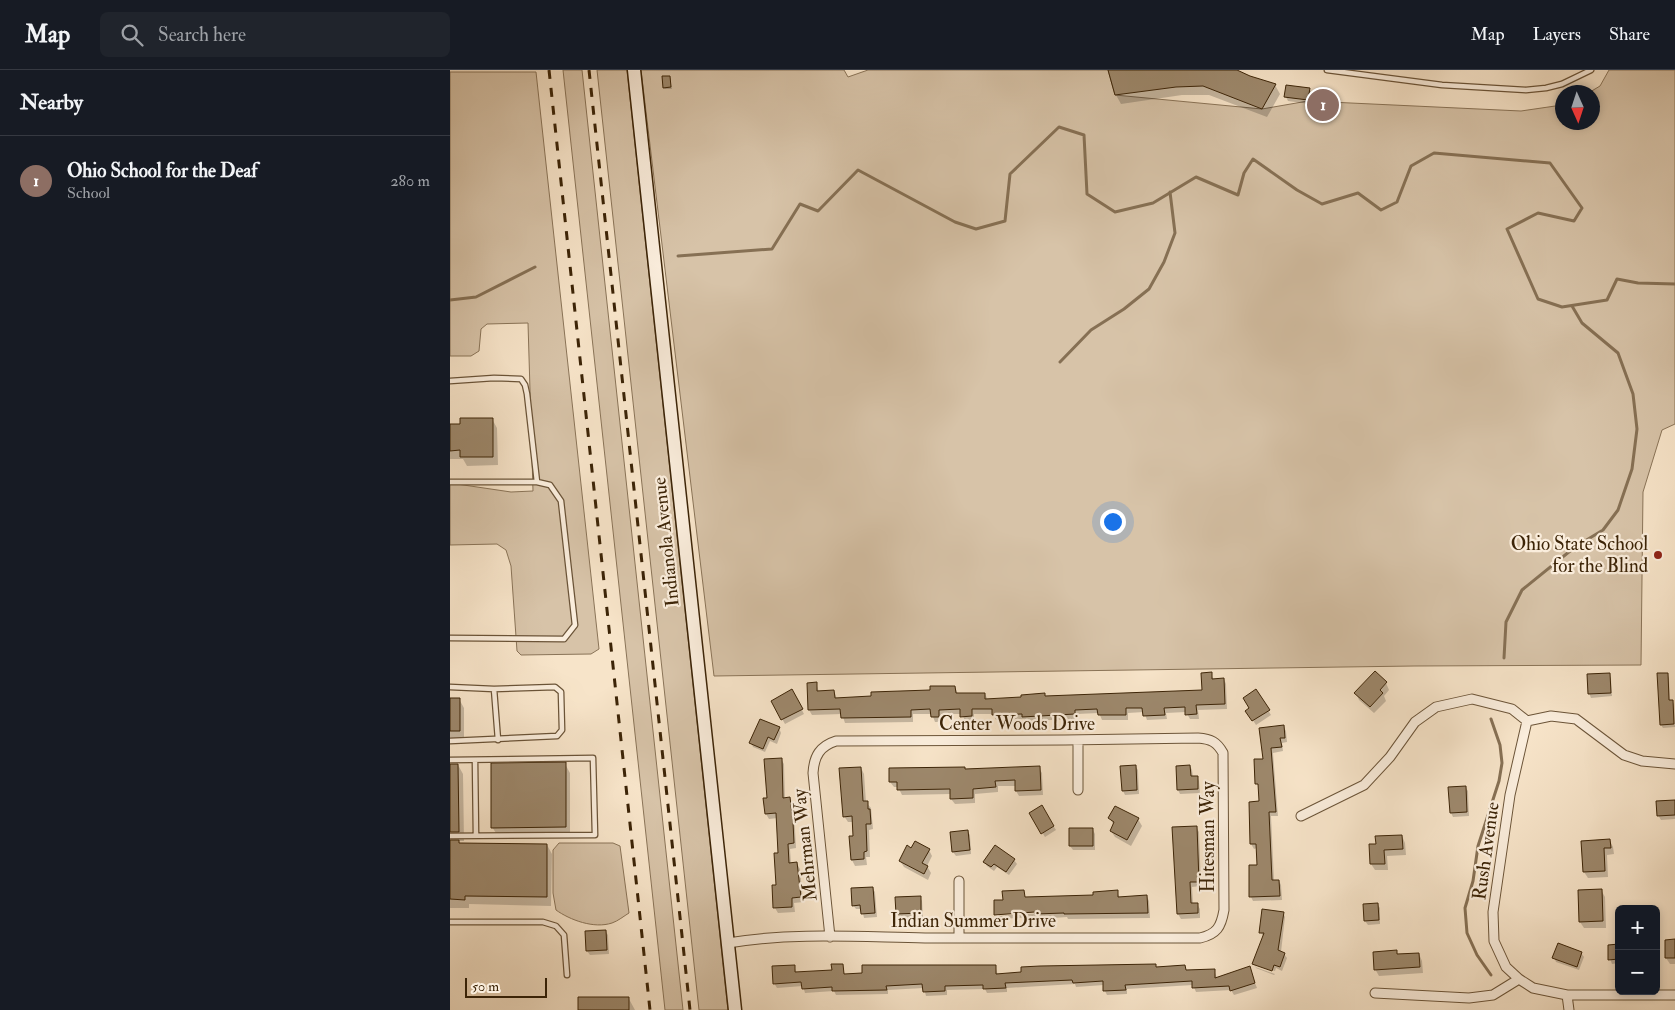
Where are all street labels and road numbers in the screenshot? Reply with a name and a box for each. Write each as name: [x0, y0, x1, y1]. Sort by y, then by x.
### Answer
street label: Indianola Avenue: [647, 476, 685, 608]
street label: Center Woods Drive: [939, 712, 1095, 736]
street label: Hitesman Way: [1196, 781, 1220, 893]
street label: Mehrman Way: [787, 787, 823, 902]
street label: Rush Avenue: [1467, 800, 1505, 902]
street label: Indian Summer Drive: [890, 909, 1056, 933]

